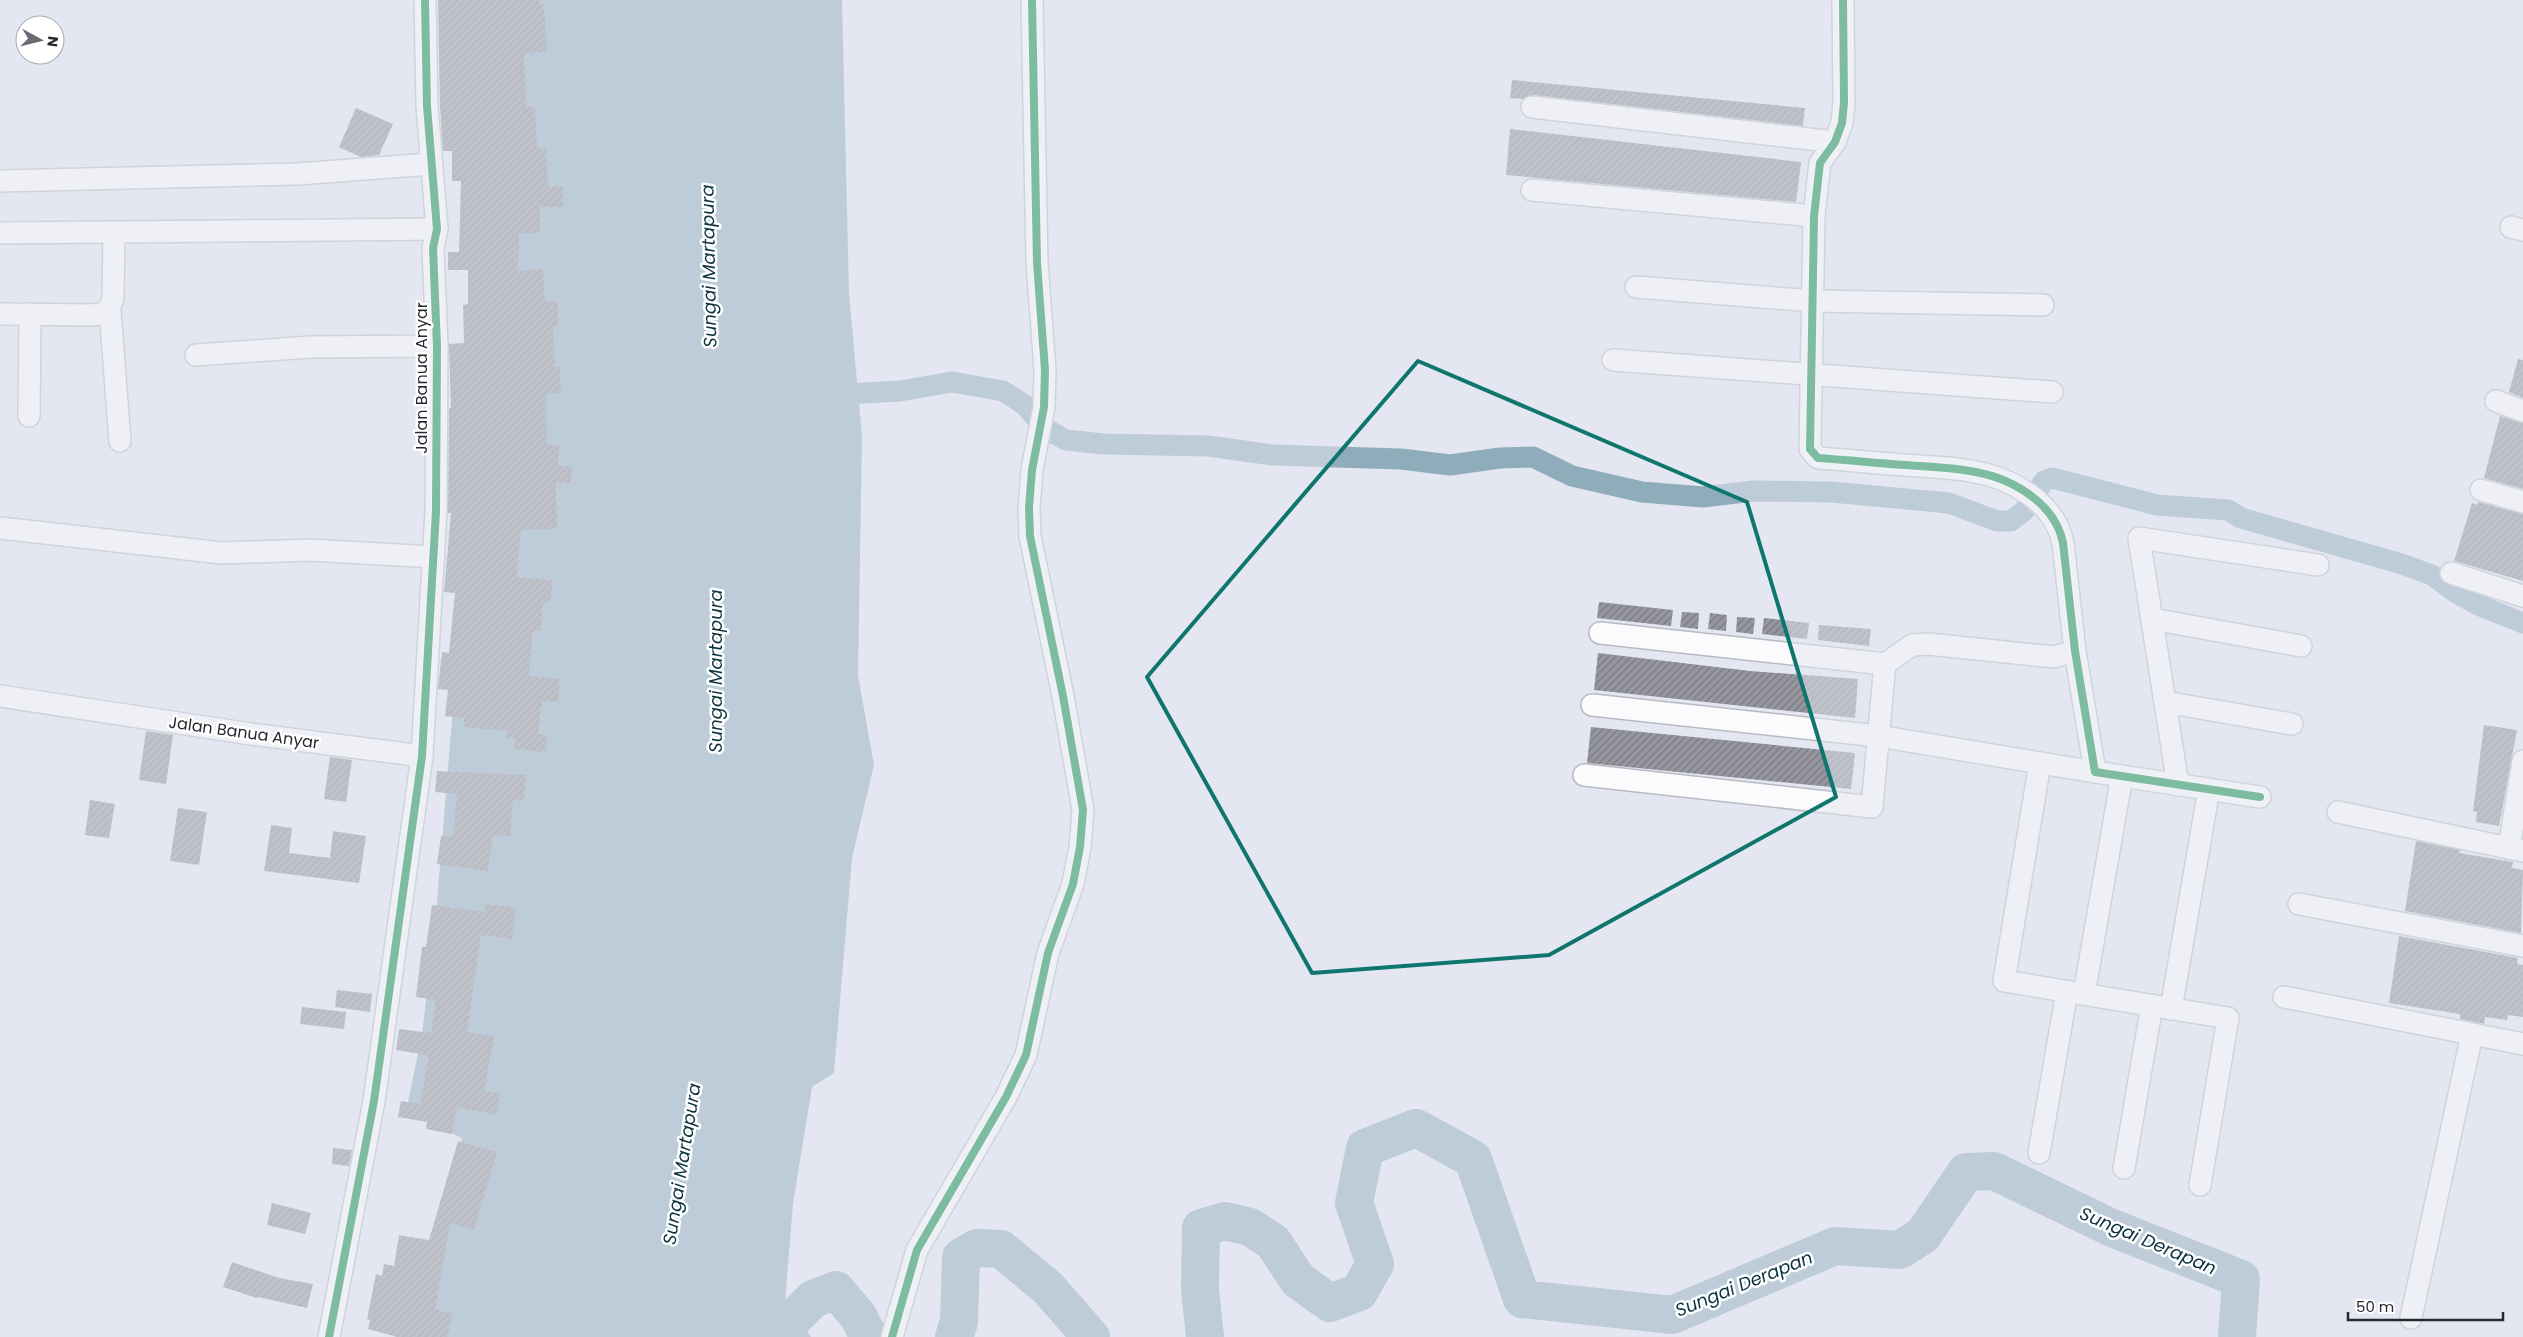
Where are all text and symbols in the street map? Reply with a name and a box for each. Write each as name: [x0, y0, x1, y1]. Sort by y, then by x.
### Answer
north arrow: [15, 15, 65, 65]
text: N: [42, 35, 63, 48]
water label: Sungai Martapura: [695, 184, 722, 348]
street label: Jalan Banua Anyar: [410, 302, 433, 454]
water label: Sungai Martapura: [703, 589, 728, 753]
street label: Jalan Banua Anyar: [167, 711, 321, 754]
water label: Sungai Martapura: [656, 1081, 707, 1247]
water label: Sungai Derapan: [2076, 1200, 2220, 1281]
water label: Sungai Derapan: [1671, 1245, 1816, 1323]
scale bar: [2348, 1290, 2503, 1322]
text: 50 m: [2356, 1296, 2394, 1317]

